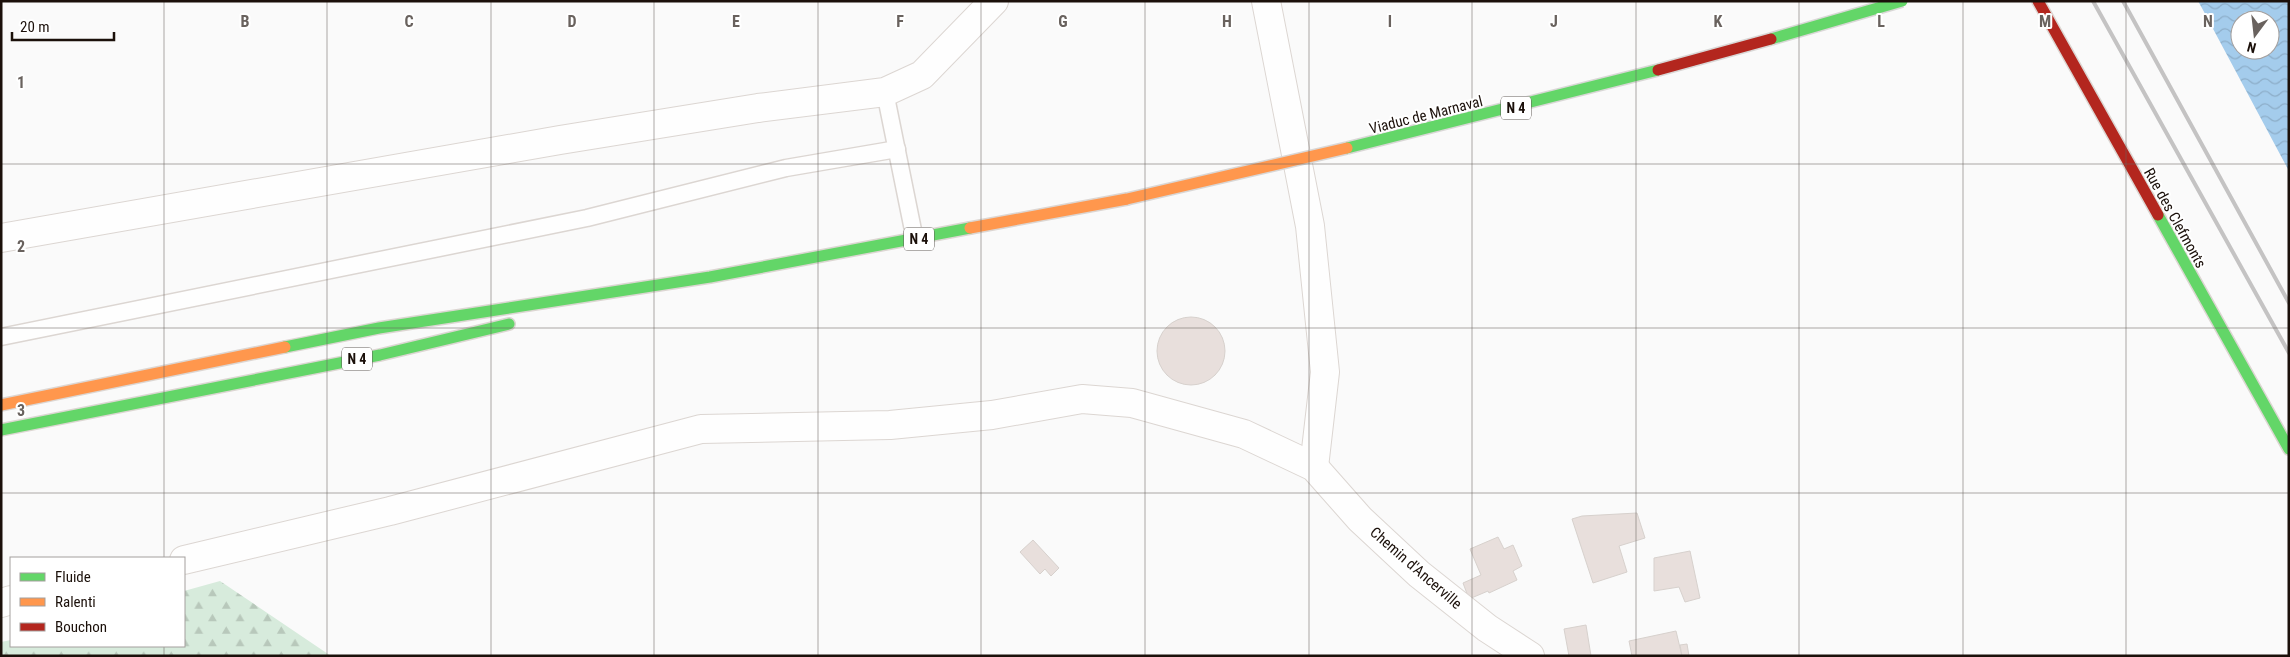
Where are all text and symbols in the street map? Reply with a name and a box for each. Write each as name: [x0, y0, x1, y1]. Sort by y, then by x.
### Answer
scale bar: [12, 10, 115, 42]
north arrow: [2230, 10, 2280, 60]
text: B: [241, 12, 250, 31]
text: C: [404, 12, 414, 31]
text: D: [567, 12, 577, 31]
text: E: [732, 12, 740, 31]
text: F: [896, 12, 904, 31]
text: G: [1058, 12, 1068, 31]
text: H: [1222, 12, 1232, 31]
text: I: [1388, 12, 1392, 31]
text: J: [1550, 12, 1558, 31]
text: K: [1714, 12, 1723, 31]
text: L: [1877, 12, 1885, 31]
text: M: [2039, 12, 2051, 31]
text: N: [2203, 12, 2213, 31]
text: 20 m: [20, 18, 50, 36]
text: N: [2245, 39, 2258, 56]
text: 1: [17, 73, 25, 92]
street label: Viaduc de Marnaval: [1367, 92, 1485, 138]
road number: N 4: [1501, 96, 1531, 120]
street label: Rue des Clefmonts: [2140, 165, 2210, 271]
road number: N 4: [904, 228, 934, 250]
text: 2: [17, 237, 25, 256]
road number: N 4: [342, 348, 372, 370]
text: 3: [17, 401, 25, 420]
street label: Chemin d'Ancerville: [1366, 523, 1466, 613]
legend: [10, 557, 185, 647]
text: Fluide: [55, 568, 91, 586]
text: Ralenti: [55, 593, 96, 611]
text: Bouchon: [55, 618, 107, 636]

